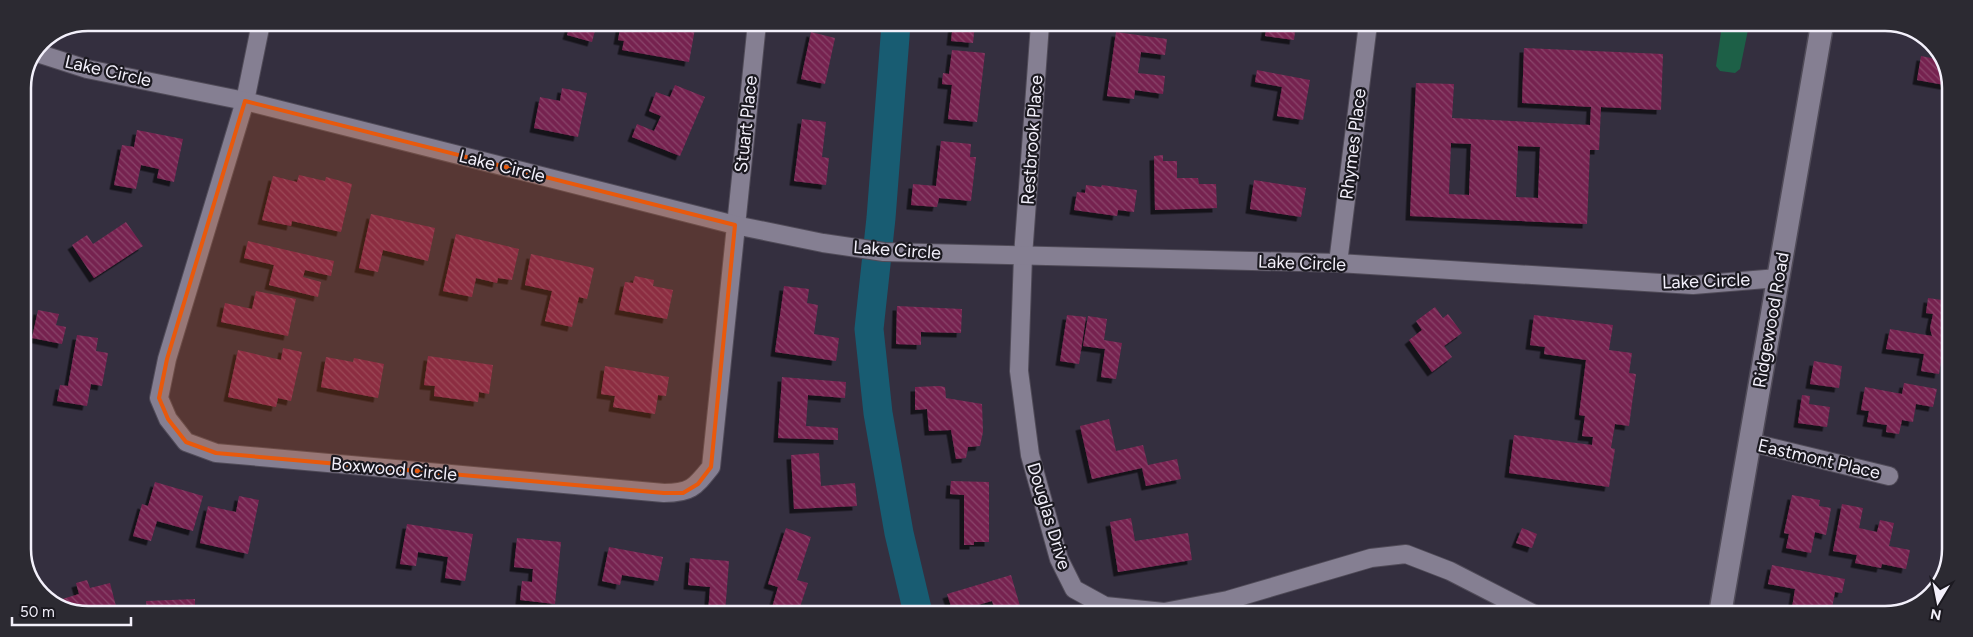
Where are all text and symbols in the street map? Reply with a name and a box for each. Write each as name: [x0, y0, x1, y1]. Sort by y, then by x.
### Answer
street label: Lake Circle: [63, 50, 154, 92]
street label: Stuart Place: [730, 74, 762, 174]
street label: Restbrook Place: [1016, 74, 1048, 206]
street label: Rhymes Place: [1335, 87, 1371, 201]
street label: Lake Circle: [457, 145, 548, 187]
street label: Lake Circle: [852, 236, 942, 264]
street label: Lake Circle: [1258, 250, 1347, 276]
street label: Ridgewood Road: [1748, 250, 1794, 390]
street label: Lake Circle: [1662, 268, 1751, 294]
street label: Eastmont Place: [1756, 434, 1883, 484]
street label: Boxwood Circle: [330, 453, 458, 485]
street label: Douglas Drive: [1022, 460, 1076, 572]
north arrow: [1913, 577, 1963, 627]
scale bar: [12, 594, 131, 626]
text: 50 m: [20, 603, 55, 621]
text: N: [1929, 605, 1943, 624]

